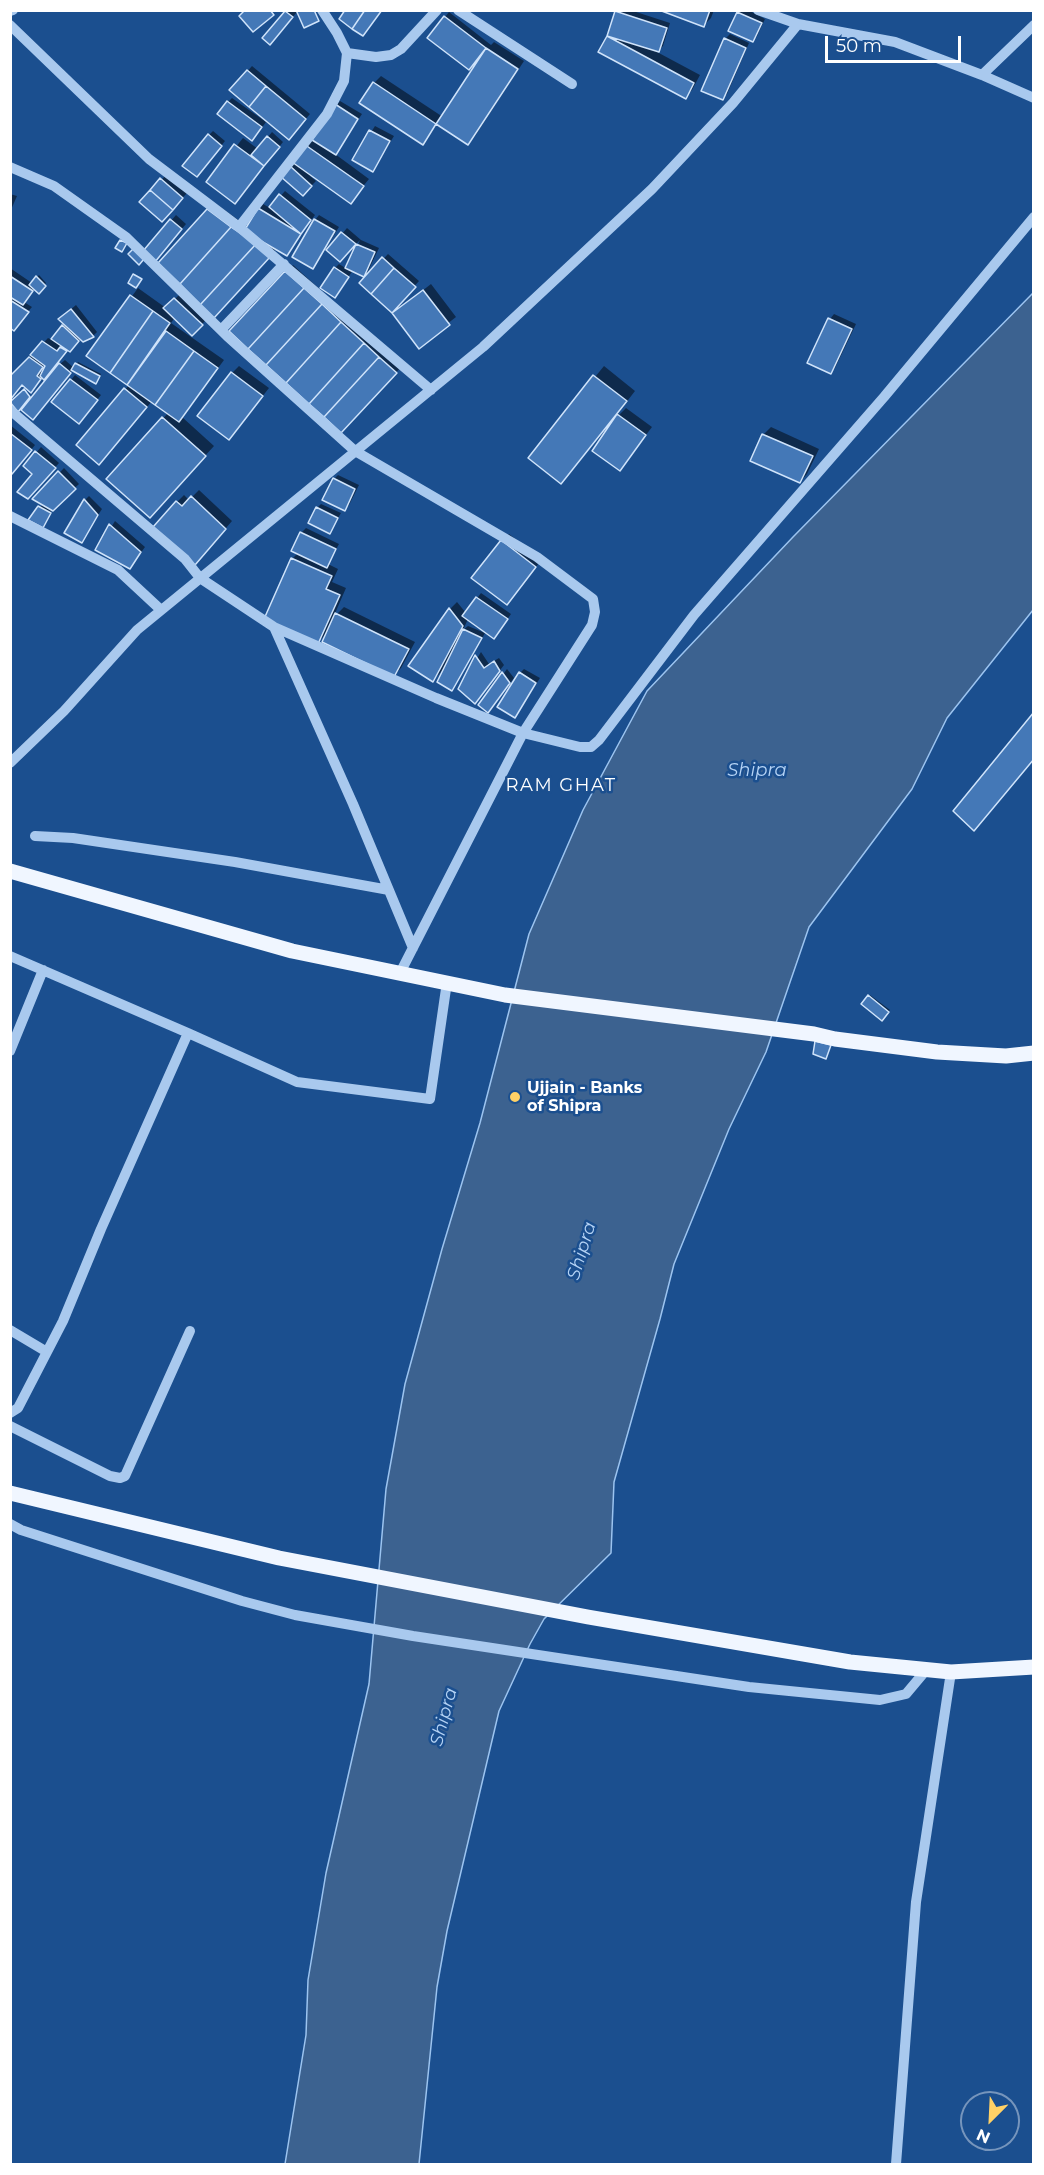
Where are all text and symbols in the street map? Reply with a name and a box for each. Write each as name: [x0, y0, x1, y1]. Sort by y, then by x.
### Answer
scale bar: [828, 24, 964, 62]
text: 50 m: [836, 35, 882, 57]
water label: Shipra: [727, 760, 787, 782]
district label: RAM GHAT: [506, 775, 616, 797]
place label: Ujjain - Banks of Shipra: [527, 1078, 642, 1116]
marker: Ujjain - Banks of Shipra: [508, 1090, 522, 1104]
water label: Shipra: [563, 1219, 601, 1283]
water label: Shipra: [426, 1685, 462, 1749]
north arrow: [960, 2091, 1020, 2151]
text: N: [974, 2125, 993, 2147]

